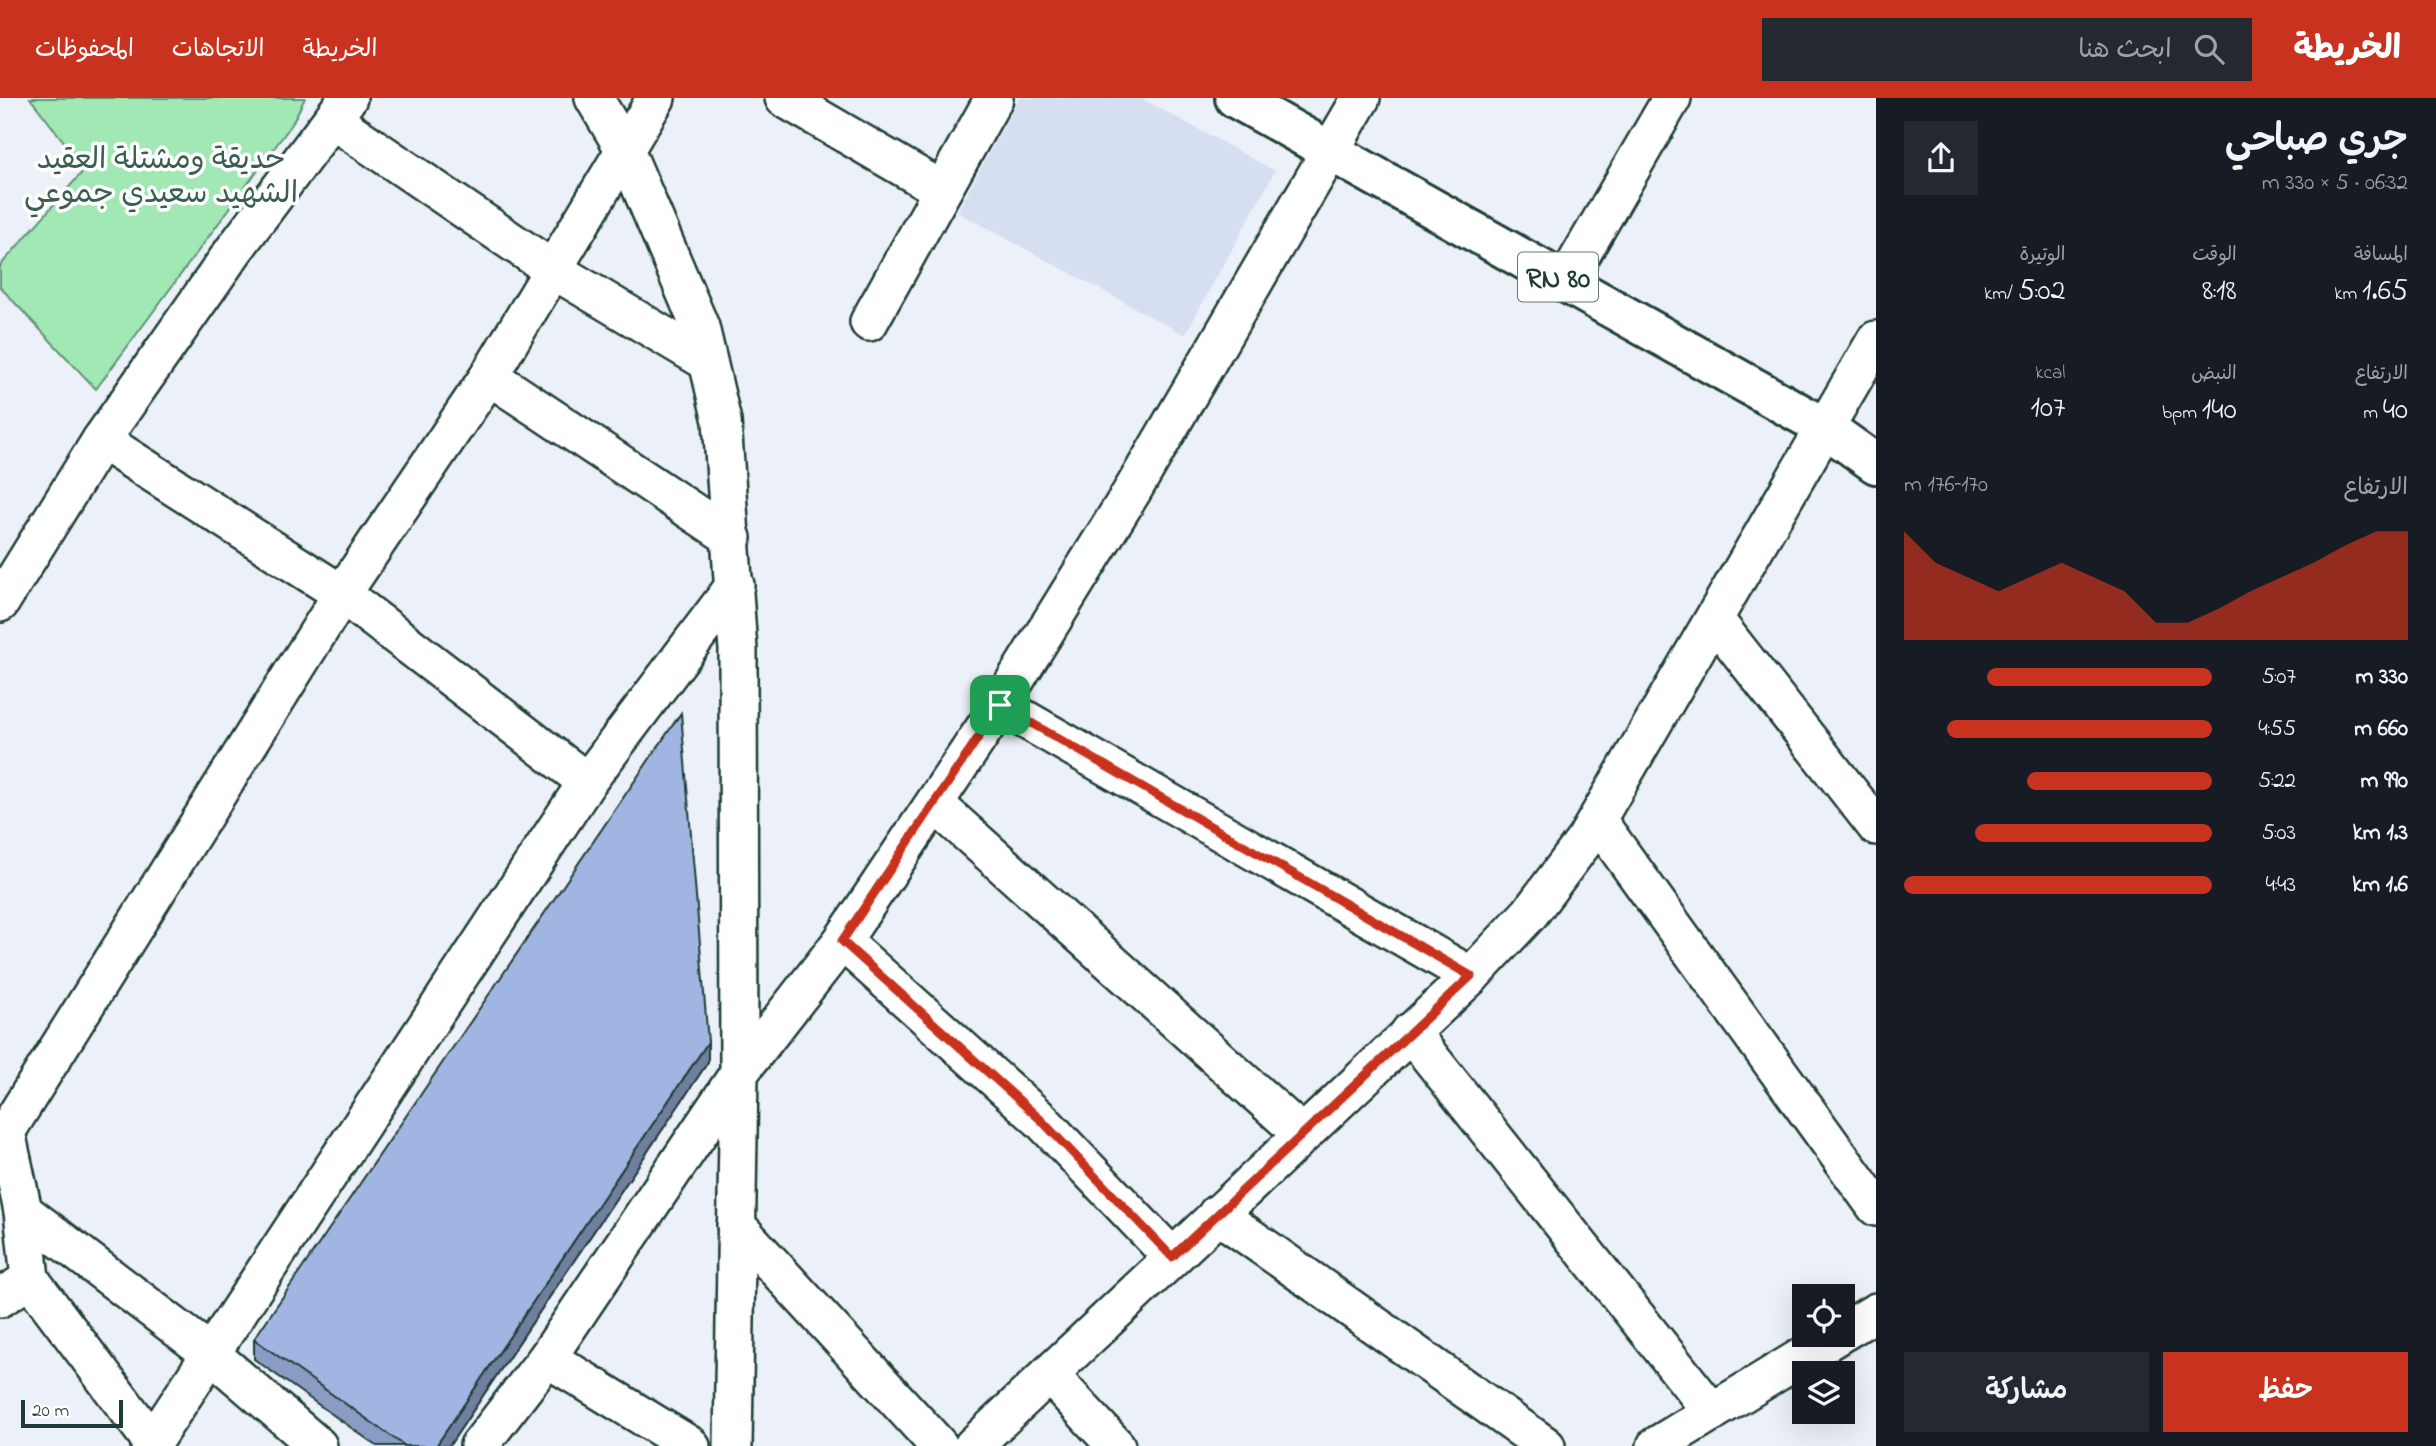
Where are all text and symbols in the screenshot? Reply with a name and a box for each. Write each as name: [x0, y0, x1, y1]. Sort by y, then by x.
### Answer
search box: [1762, 18, 2252, 81]
text: الخريطة: [2294, 26, 2401, 74]
icon: search: [2190, 30, 2228, 68]
text: ابحث هنا: [2078, 32, 2172, 70]
text: المحفوظات: [35, 33, 134, 68]
text: الاتجاهات: [172, 33, 265, 68]
text: الخريطة: [303, 33, 377, 68]
text: جري صباحي: [2225, 113, 2408, 169]
button: share: [1904, 121, 1978, 195]
park label: حديقة ومشتلة العقيد الشهيد سعيدي جموعي: [24, 139, 298, 218]
text: 06:32 · 5 × 330 m: [2262, 167, 2408, 200]
text: الوتيرة: [2019, 242, 2065, 269]
text: الوقت: [2192, 242, 2237, 269]
text: المسافة: [2354, 242, 2408, 269]
road number: RN 80: [1518, 252, 1598, 302]
text: 5:02: [2018, 270, 2065, 314]
text: 8:18: [2202, 270, 2237, 314]
text: 1.65: [2362, 270, 2408, 314]
text: /km: [1984, 281, 2018, 308]
text: km: [2334, 281, 2362, 308]
text: kcal: [2035, 360, 2065, 387]
text: النبض: [2191, 361, 2237, 388]
text: الارتفاع: [2355, 361, 2408, 388]
text: 107: [2030, 387, 2065, 431]
text: 140: [2202, 389, 2237, 433]
text: 40: [2383, 389, 2408, 433]
text: bpm: [2162, 400, 2202, 427]
text: m: [2363, 400, 2383, 427]
text: 170–176 m: [1904, 469, 1988, 502]
text: الارتفاع: [2344, 472, 2408, 505]
text: 5:07: [2261, 661, 2296, 694]
text: 330 m: [2355, 661, 2408, 694]
pin: [970, 675, 1030, 735]
icon: arrive: [981, 686, 1019, 724]
text: 4:55: [2258, 713, 2296, 746]
text: 660 m: [2354, 713, 2408, 746]
text: 5:22: [2258, 765, 2296, 798]
text: 990 m: [2361, 765, 2408, 798]
text: 5:03: [2261, 817, 2296, 850]
text: 1.3 km: [2353, 817, 2408, 850]
text: 4:43: [2266, 869, 2296, 902]
text: 1.6 km: [2352, 869, 2408, 902]
map controls: [1792, 1284, 1855, 1424]
button: locate: [1792, 1284, 1855, 1347]
button: مشاركة: [1904, 1352, 2149, 1432]
button: حفظ: [2163, 1352, 2408, 1432]
button: layers: [1792, 1361, 1855, 1424]
scale bar: [21, 1397, 122, 1429]
text: 20 m: [32, 1398, 69, 1425]

